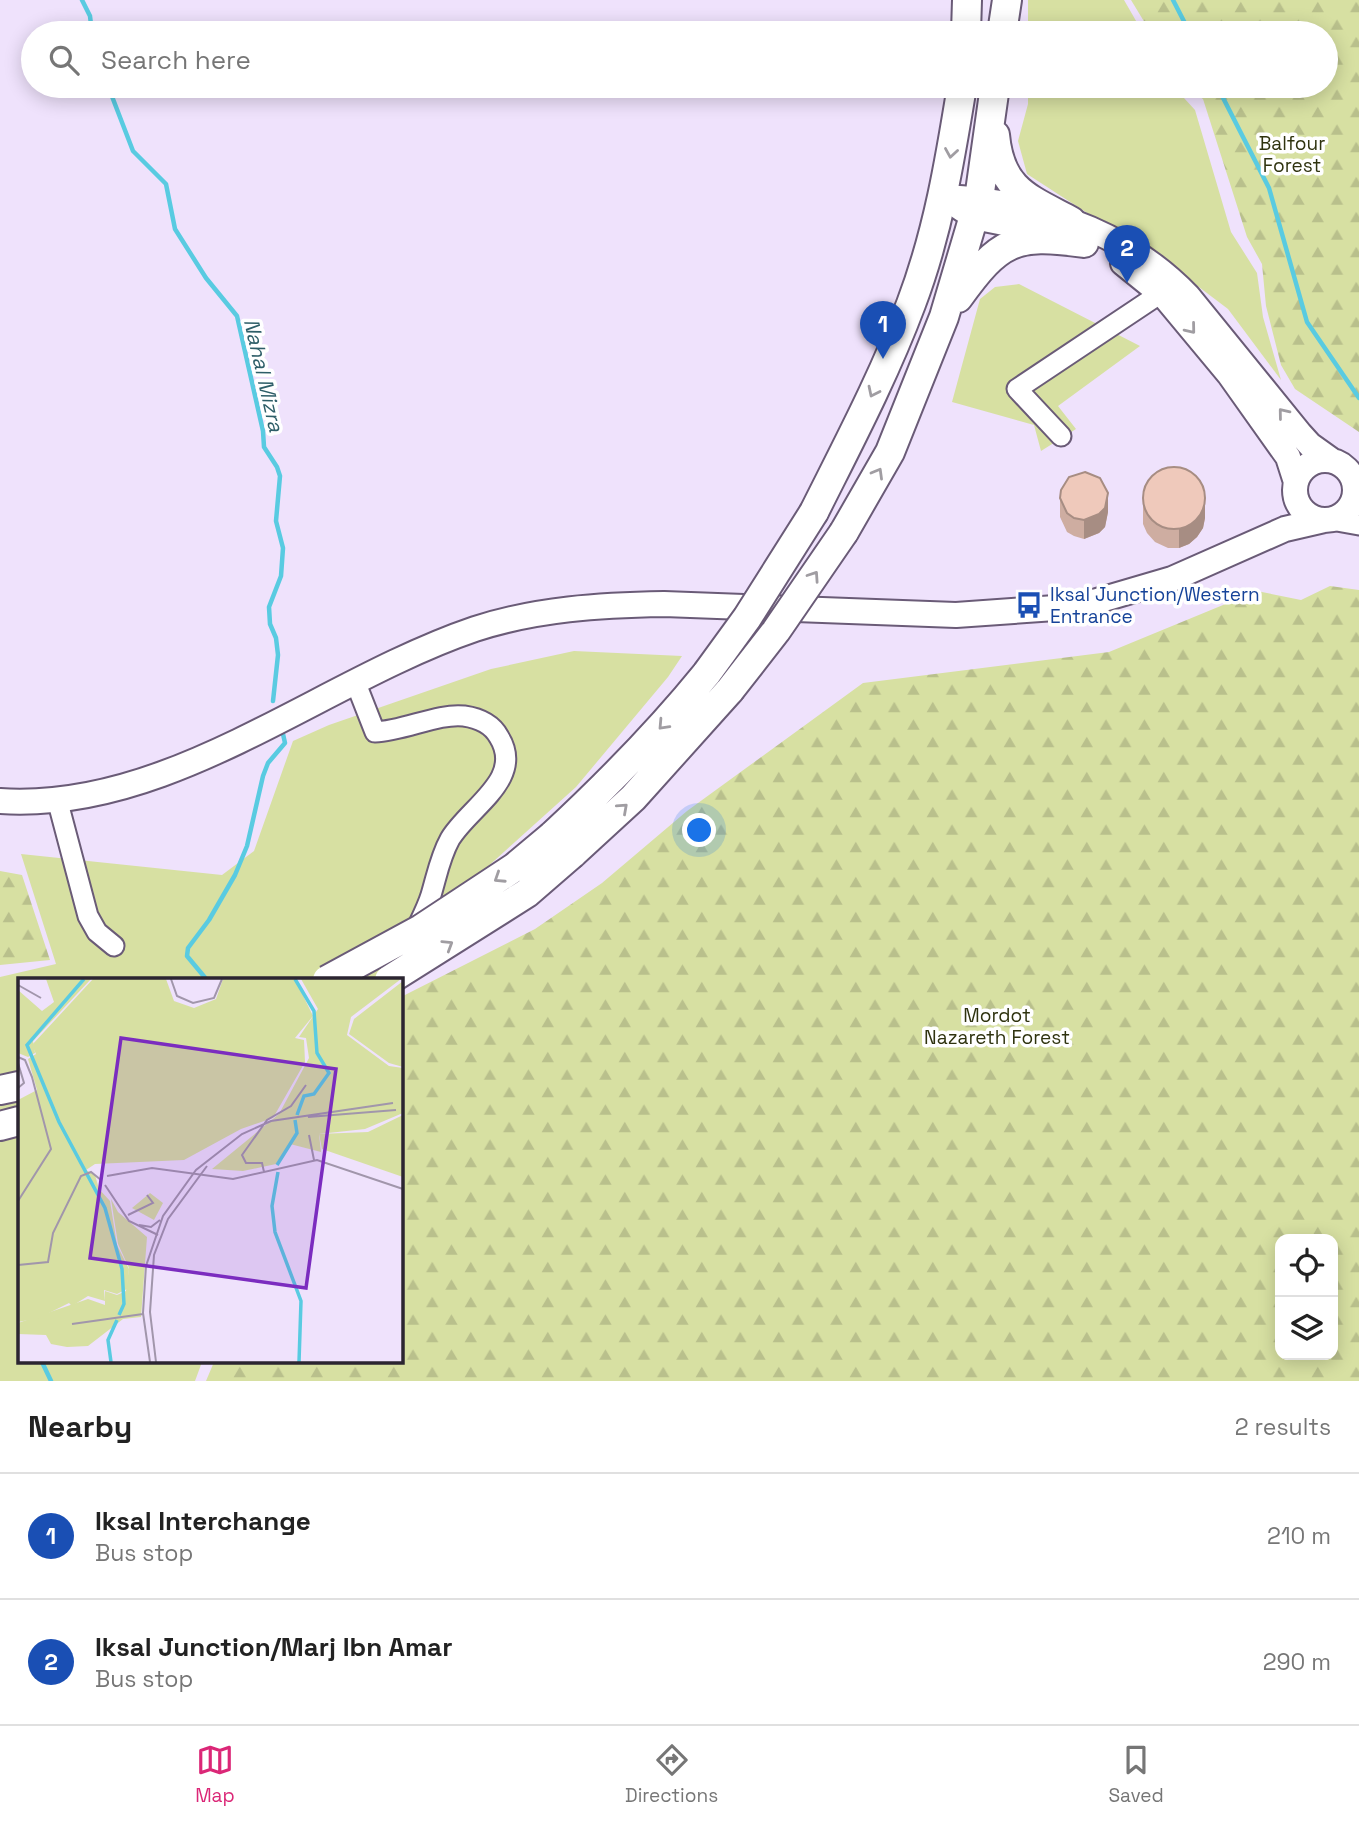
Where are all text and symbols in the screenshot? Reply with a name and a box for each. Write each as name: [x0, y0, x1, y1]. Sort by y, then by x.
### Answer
search box: [21, 21, 1338, 98]
icon: search: [45, 41, 83, 79]
text: Search here: [101, 43, 251, 77]
park label: Balfour Forest: [1259, 131, 1325, 178]
one-way arrow: [944, 147, 959, 159]
pin: 2: [1104, 225, 1150, 283]
pin: 1: [860, 301, 906, 359]
water label: Nahal Mizra: [238, 316, 290, 435]
one-way arrow: [1183, 321, 1196, 333]
one-way arrow: [867, 385, 881, 397]
one-way arrow: [1279, 408, 1291, 421]
one-way arrow: [870, 468, 883, 480]
one-way arrow: [805, 571, 818, 584]
place label: Iksal Junction/Western Entrance: [1050, 582, 1260, 629]
bus stop icon: Iksal Junction/Western Entrance: [1014, 590, 1044, 620]
one-way arrow: [658, 717, 671, 730]
one-way arrow: [615, 803, 628, 816]
your location: [682, 813, 716, 847]
one-way arrow: [493, 870, 506, 883]
one-way arrow: [440, 940, 453, 953]
inset map: [18, 978, 402, 1364]
park label: Mordot Nazareth Forest: [924, 1003, 1070, 1050]
map controls: [1275, 1234, 1338, 1360]
button: locate: [1275, 1234, 1338, 1297]
button: layers: [1275, 1297, 1338, 1360]
text: Nearby: [28, 1407, 132, 1446]
text: 2 results: [1235, 1412, 1331, 1442]
text: Iksal Interchange: [95, 1504, 311, 1538]
text: 1: [46, 1521, 56, 1551]
text: 210 m: [1267, 1521, 1331, 1551]
text: Bus stop: [95, 1538, 193, 1568]
text: Iksal Junction/Marj Ibn Amar: [95, 1630, 452, 1664]
text: 2: [44, 1647, 58, 1677]
text: 290 m: [1263, 1647, 1331, 1677]
text: Bus stop: [95, 1664, 193, 1694]
tab: Map: [195, 1741, 235, 1808]
tab: Directions: [625, 1741, 718, 1808]
tab: Saved: [1108, 1741, 1164, 1808]

